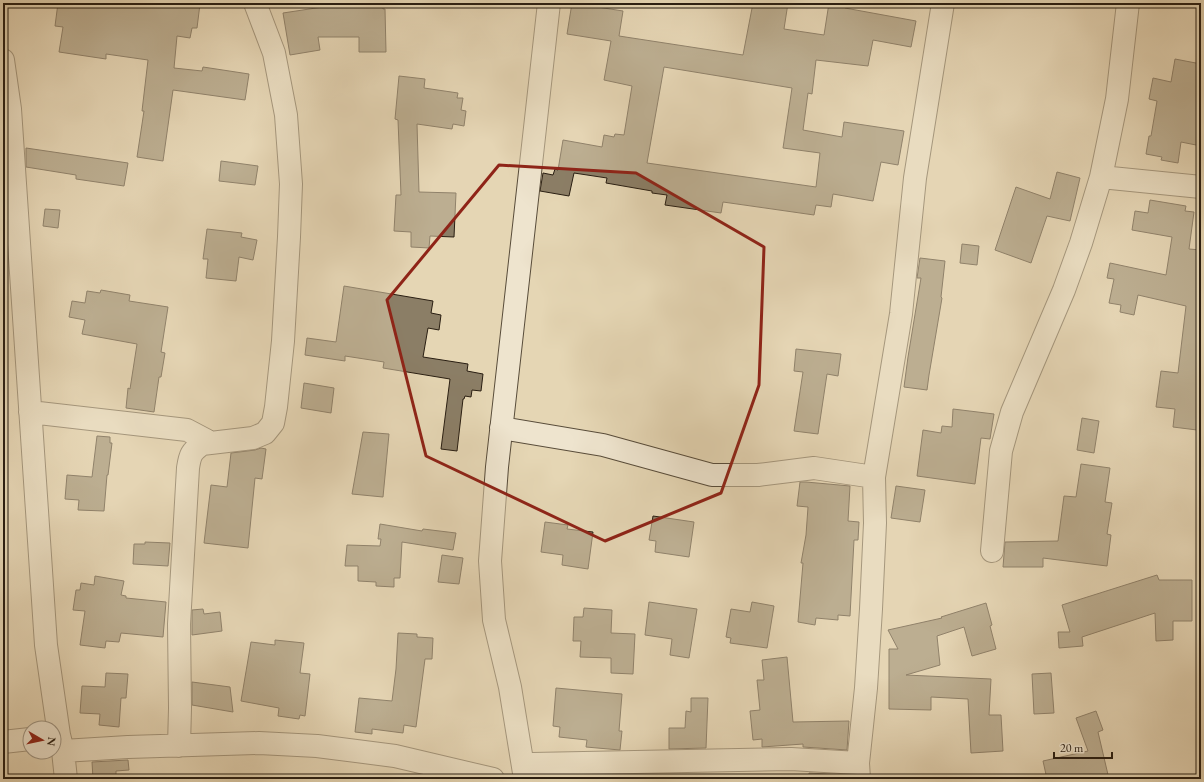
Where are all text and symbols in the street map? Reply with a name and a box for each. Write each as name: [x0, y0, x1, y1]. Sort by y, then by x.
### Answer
north arrow: [22, 720, 62, 760]
scale bar: [1054, 734, 1112, 760]
text: N: [44, 736, 59, 747]
text: 20 m: [1060, 740, 1084, 756]

